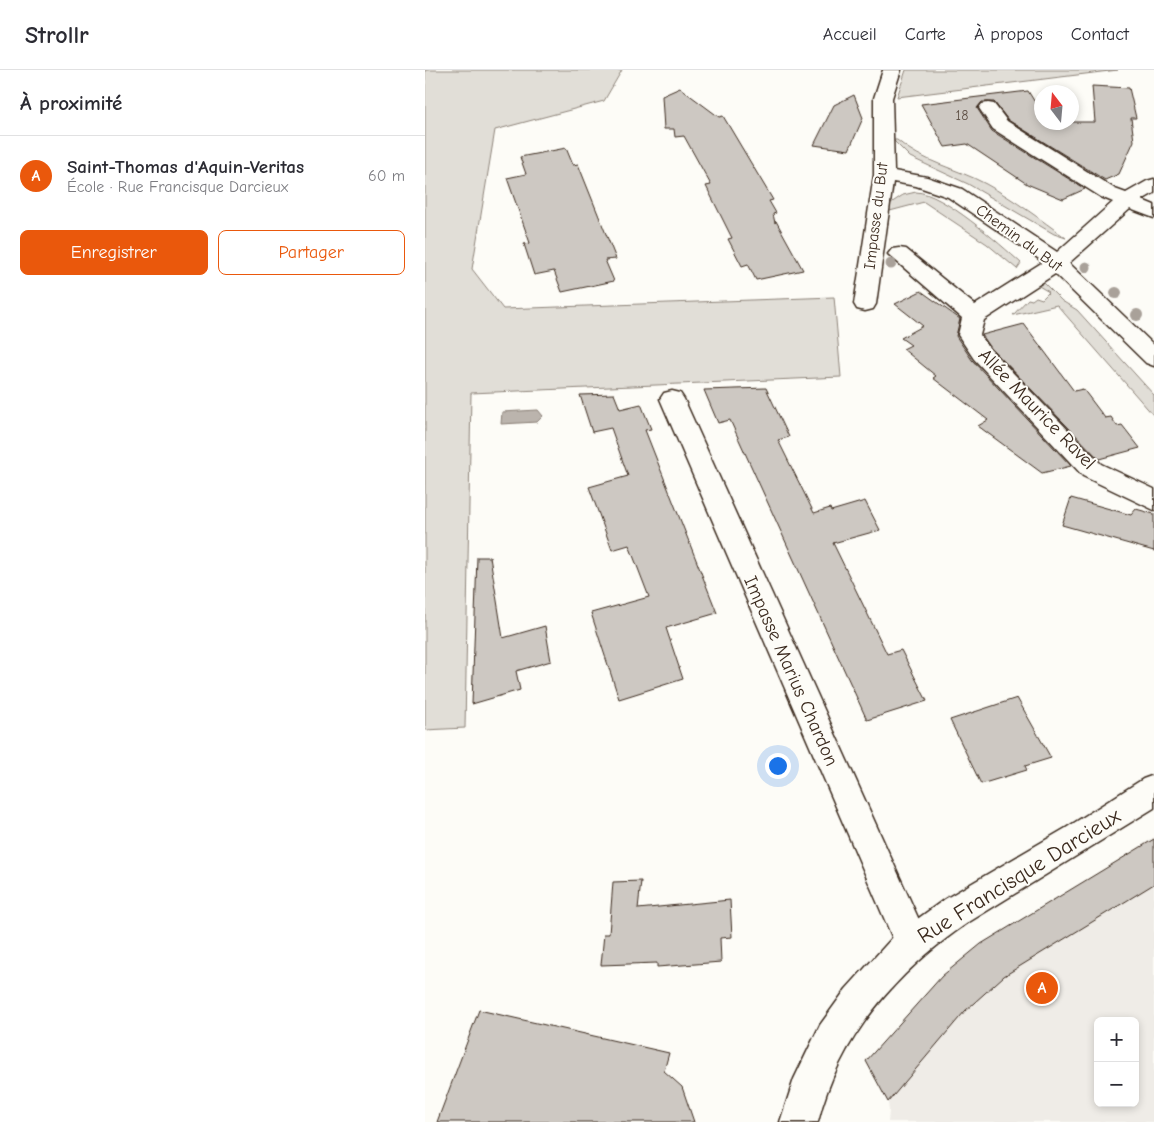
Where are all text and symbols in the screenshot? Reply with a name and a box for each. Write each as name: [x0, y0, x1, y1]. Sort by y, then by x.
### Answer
text: Strollr: [25, 21, 89, 49]
text: Accueil: [823, 24, 877, 45]
text: Carte: [905, 24, 946, 45]
text: À propos: [974, 24, 1043, 45]
text: Contact: [1071, 24, 1129, 45]
north arrow: [1034, 85, 1079, 130]
text: À proximité: [20, 91, 122, 115]
house number: 18: [956, 107, 968, 124]
text: Saint-Thomas d'Aquin-Veritas: [67, 156, 304, 178]
street label: Impasse du But: [861, 161, 892, 270]
text: A: [32, 167, 40, 185]
text: 60 m: [368, 167, 405, 185]
text: École · Rue Francisque Darcieux: [67, 178, 288, 196]
street label: Chemin du But: [972, 201, 1066, 276]
button: Enregistrer: [20, 230, 208, 275]
button: Partager: [218, 230, 405, 275]
street label: Allée Maurice Ravel: [974, 344, 1100, 474]
street label: Impasse Marius Chardon: [739, 573, 843, 769]
your location: [765, 753, 791, 779]
street label: Rue Francisque Darcieux: [913, 803, 1126, 949]
pin: A: [1026, 969, 1058, 1007]
map controls: [1094, 1017, 1139, 1107]
button: +: [1094, 1017, 1139, 1062]
button: −: [1094, 1062, 1139, 1107]

